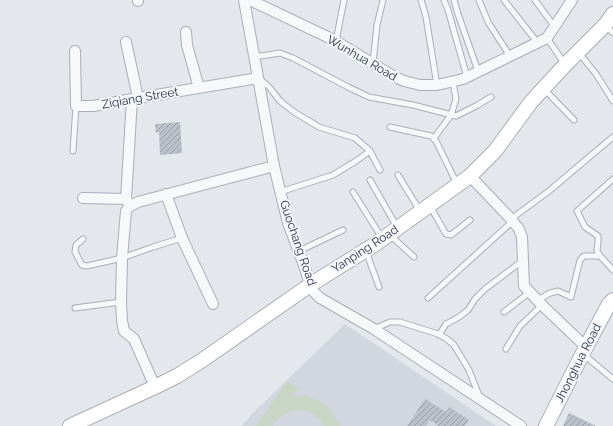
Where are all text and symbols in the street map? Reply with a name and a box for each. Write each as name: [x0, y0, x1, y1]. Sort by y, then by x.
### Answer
street label: Wunhua Road: [324, 32, 400, 84]
street label: Ziqiang Street: [101, 84, 179, 112]
street label: Guochang Road: [277, 199, 319, 287]
street label: Yanping Road: [329, 222, 401, 276]
street label: Jhonghua Road: [552, 321, 604, 405]

